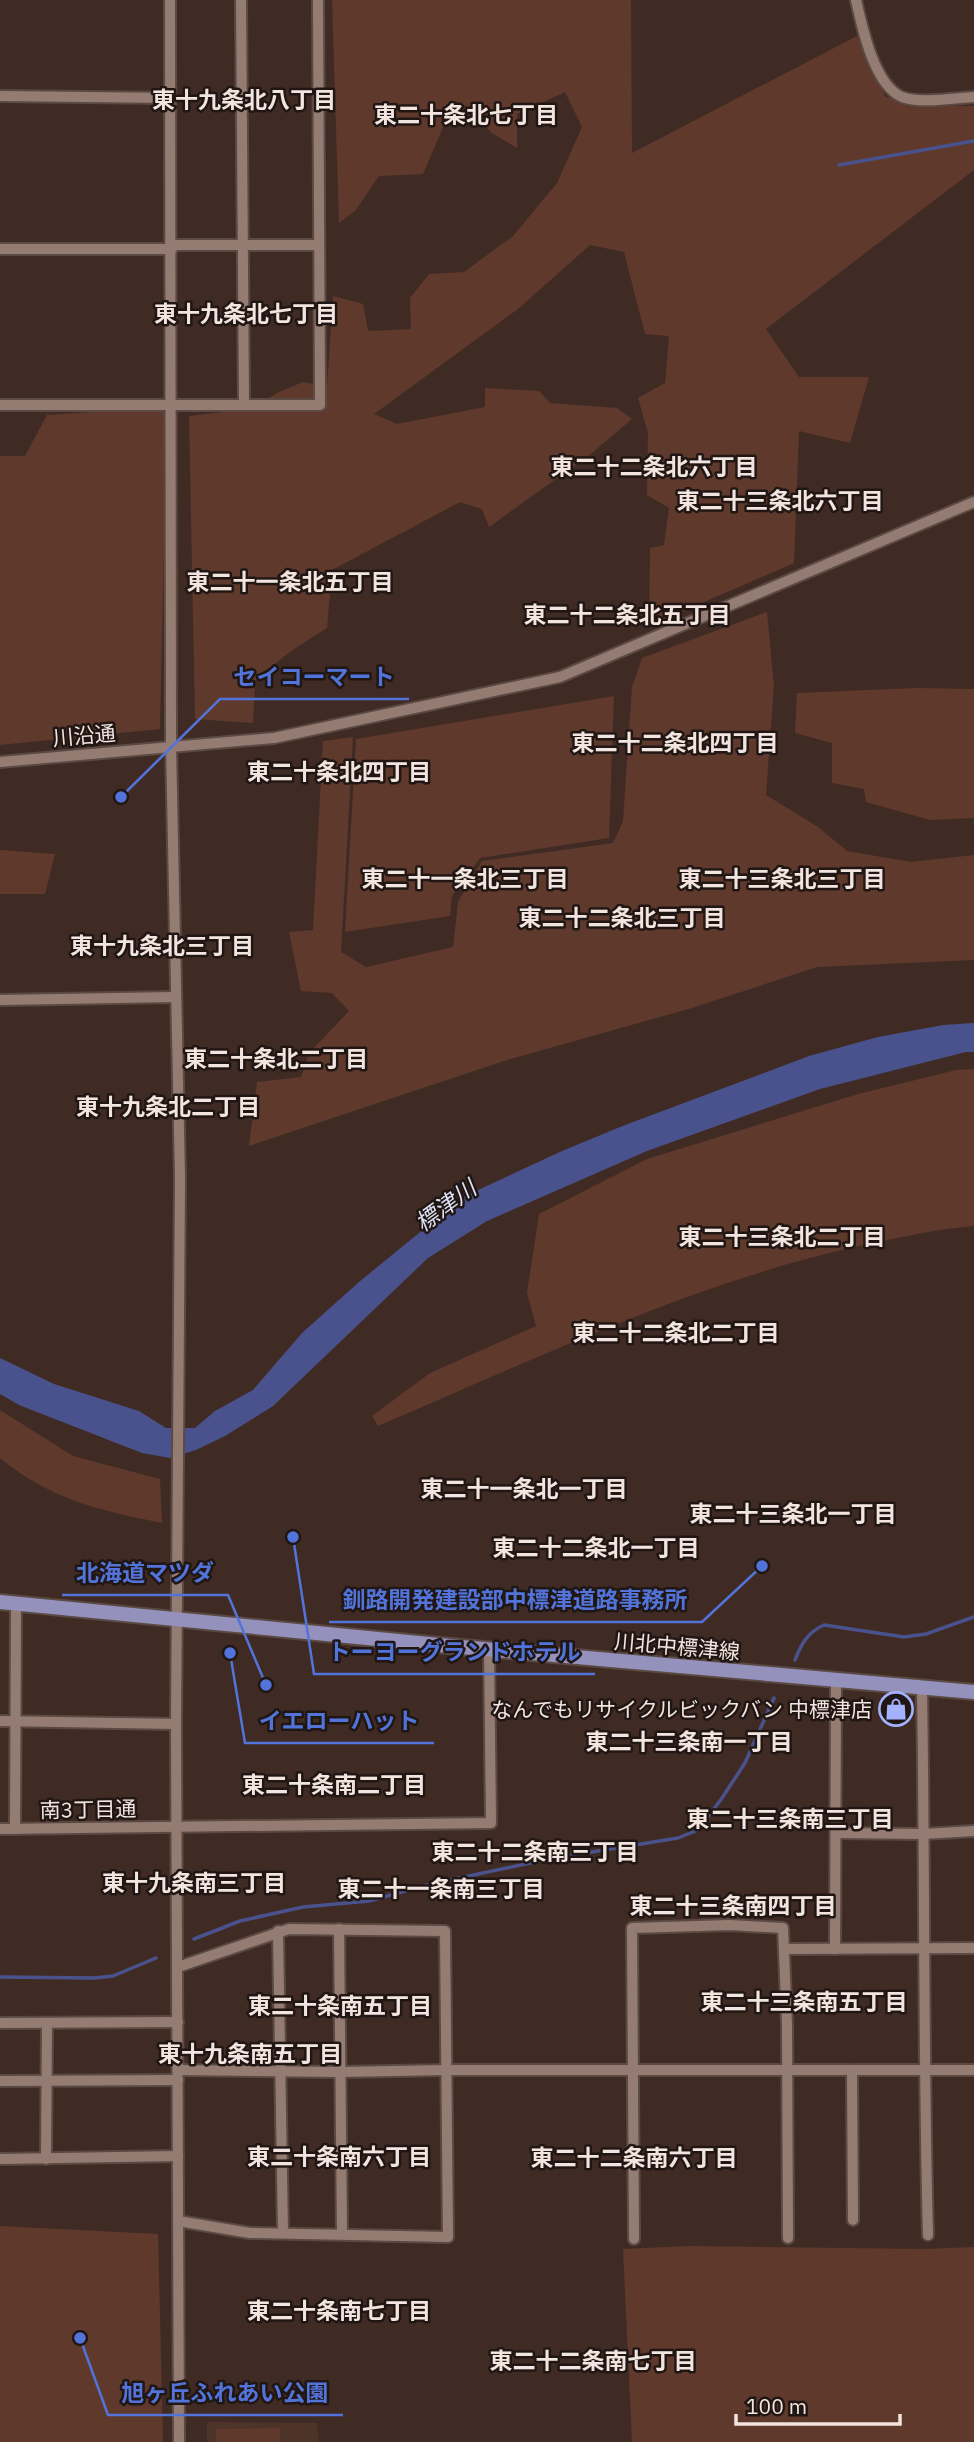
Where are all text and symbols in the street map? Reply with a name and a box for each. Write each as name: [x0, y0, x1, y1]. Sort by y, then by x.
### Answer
district label: 東十九条北八丁目: [152, 84, 336, 114]
district label: 東二十条北七丁目: [374, 99, 558, 129]
district label: 東十九条北七丁目: [154, 298, 338, 328]
district label: 東二十二条北六丁目: [551, 451, 758, 481]
district label: 東二十三条北六丁目: [677, 485, 884, 515]
district label: 東二十一条北五丁目: [187, 566, 394, 596]
district label: 東二十二条北五丁目: [524, 599, 731, 629]
callout: セイコーマート: [220, 655, 409, 699]
text: セイコーマート: [234, 661, 395, 691]
street label: 川沿通: [51, 718, 117, 752]
district label: 東二十二条北四丁目: [572, 727, 779, 757]
district label: 東二十条北四丁目: [247, 756, 431, 786]
district label: 東二十一条北三丁目: [362, 863, 569, 893]
district label: 東二十三条北三丁目: [679, 863, 886, 893]
district label: 東二十二条北三丁目: [519, 902, 726, 932]
district label: 東十九条北三丁目: [70, 930, 254, 960]
district label: 東二十条北二丁目: [184, 1043, 368, 1073]
district label: 東十九条北二丁目: [76, 1091, 260, 1121]
water label: 標津川: [408, 1171, 484, 1237]
district label: 東二十三条北二丁目: [679, 1221, 886, 1251]
district label: 東二十二条北二丁目: [573, 1317, 780, 1347]
district label: 東二十一条北一丁目: [421, 1473, 628, 1503]
district label: 東二十三条北一丁目: [690, 1498, 897, 1528]
district label: 東二十二条北一丁目: [493, 1532, 700, 1562]
callout: 北海道マツダ: [62, 1551, 228, 1595]
text: 北海道マツダ: [76, 1557, 214, 1587]
callout: 釧路開発建設部中標津道路事務所: [329, 1578, 702, 1622]
text: 釧路開発建設部中標津道路事務所: [343, 1584, 688, 1614]
street label: 川北中標津線: [613, 1627, 741, 1665]
callout: トーヨーグランドホテル: [314, 1630, 595, 1674]
text: トーヨーグランドホテル: [328, 1636, 581, 1666]
shop icon: なんでもリサイクルビックバン 中標津店: [877, 1690, 915, 1728]
place label: なんでもリサイクルビックバン 中標津店: [491, 1695, 872, 1723]
callout: イエローハット: [245, 1699, 434, 1743]
text: イエローハット: [259, 1705, 419, 1735]
district label: 東二十三条南一丁目: [586, 1726, 793, 1756]
district label: 東二十条南二丁目: [242, 1769, 426, 1799]
street label: 南3丁目通: [39, 1794, 137, 1824]
district label: 東二十三条南三丁目: [687, 1803, 894, 1833]
district label: 東二十二条南三丁目: [432, 1836, 639, 1866]
district label: 東十九条南三丁目: [102, 1867, 286, 1897]
district label: 東二十一条南三丁目: [338, 1873, 545, 1903]
district label: 東二十三条南四丁目: [630, 1890, 837, 1920]
district label: 東二十三条南五丁目: [701, 1986, 908, 2016]
district label: 東二十条南五丁目: [248, 1990, 432, 2020]
district label: 東十九条南五丁目: [158, 2038, 342, 2068]
district label: 東二十条南六丁目: [247, 2141, 431, 2171]
district label: 東二十二条南六丁目: [531, 2142, 738, 2172]
district label: 東二十条南七丁目: [247, 2295, 431, 2325]
district label: 東二十二条南七丁目: [490, 2345, 697, 2375]
callout: 旭ヶ丘ふれあい公園: [108, 2371, 343, 2415]
text: 旭ヶ丘ふれあい公園: [122, 2377, 329, 2407]
scale bar: [736, 2382, 900, 2426]
text: 100 m: [746, 2392, 807, 2420]

